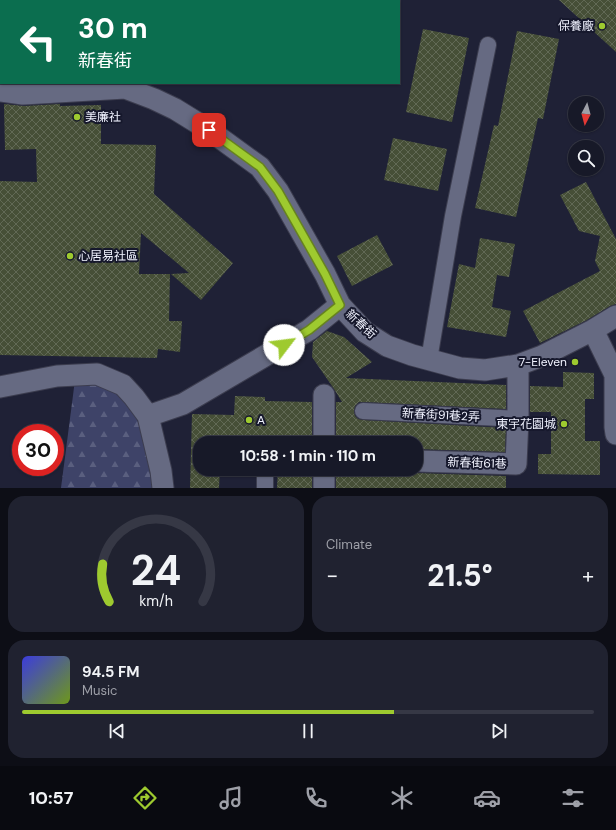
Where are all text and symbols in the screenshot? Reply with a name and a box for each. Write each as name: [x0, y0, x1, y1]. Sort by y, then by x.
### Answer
text: 30 m: [78, 10, 148, 47]
icon: left: [12, 16, 64, 68]
place label: 保養廠: [558, 18, 594, 34]
marker: 保養廠: [597, 21, 607, 31]
text: 新春街: [78, 49, 132, 73]
north arrow: [568, 96, 604, 132]
map controls: [568, 96, 604, 176]
place label: 美廉社: [85, 109, 121, 125]
marker: 美廉社: [72, 112, 82, 122]
pin: [192, 113, 226, 147]
icon: arrive: [198, 119, 220, 141]
button: search: [568, 140, 604, 176]
place label: 心居易社區: [78, 248, 138, 264]
marker: 心居易社區: [65, 251, 75, 261]
street label: 新春街: [342, 306, 380, 342]
position arrow: [263, 324, 305, 366]
place label: 7-Eleven: [519, 354, 567, 370]
marker: 7-Eleven: [570, 357, 580, 367]
street label: 新春街91巷2弄: [402, 405, 480, 425]
place label: A: [257, 412, 265, 428]
marker: A: [244, 415, 254, 425]
place label: 東宇花園城: [496, 416, 556, 432]
marker: 東宇花園城: [559, 419, 569, 429]
speed limit sign: 30: [12, 424, 64, 476]
text: 10:58 · 1 min · 110 m: [240, 446, 376, 466]
street label: 新春街61巷: [447, 454, 507, 472]
text: Climate: [326, 536, 372, 553]
text: 24: [131, 544, 181, 598]
text: 21.5°: [427, 556, 493, 595]
text: −: [326, 561, 338, 590]
text: +: [582, 561, 594, 590]
text: km/h: [139, 592, 173, 610]
text: 94.5 FM: [82, 662, 140, 682]
text: Music: [82, 682, 117, 699]
icon: previous: [106, 720, 128, 742]
icon: pause: [297, 720, 319, 742]
icon: next: [488, 720, 510, 742]
icon: directions: [131, 784, 159, 812]
icon: music: [217, 784, 245, 812]
icon: phone: [302, 784, 330, 812]
icon: climate: [388, 784, 416, 812]
icon: car: [473, 784, 501, 812]
icon: filters: [559, 784, 587, 812]
text: 10:57: [29, 786, 73, 810]

